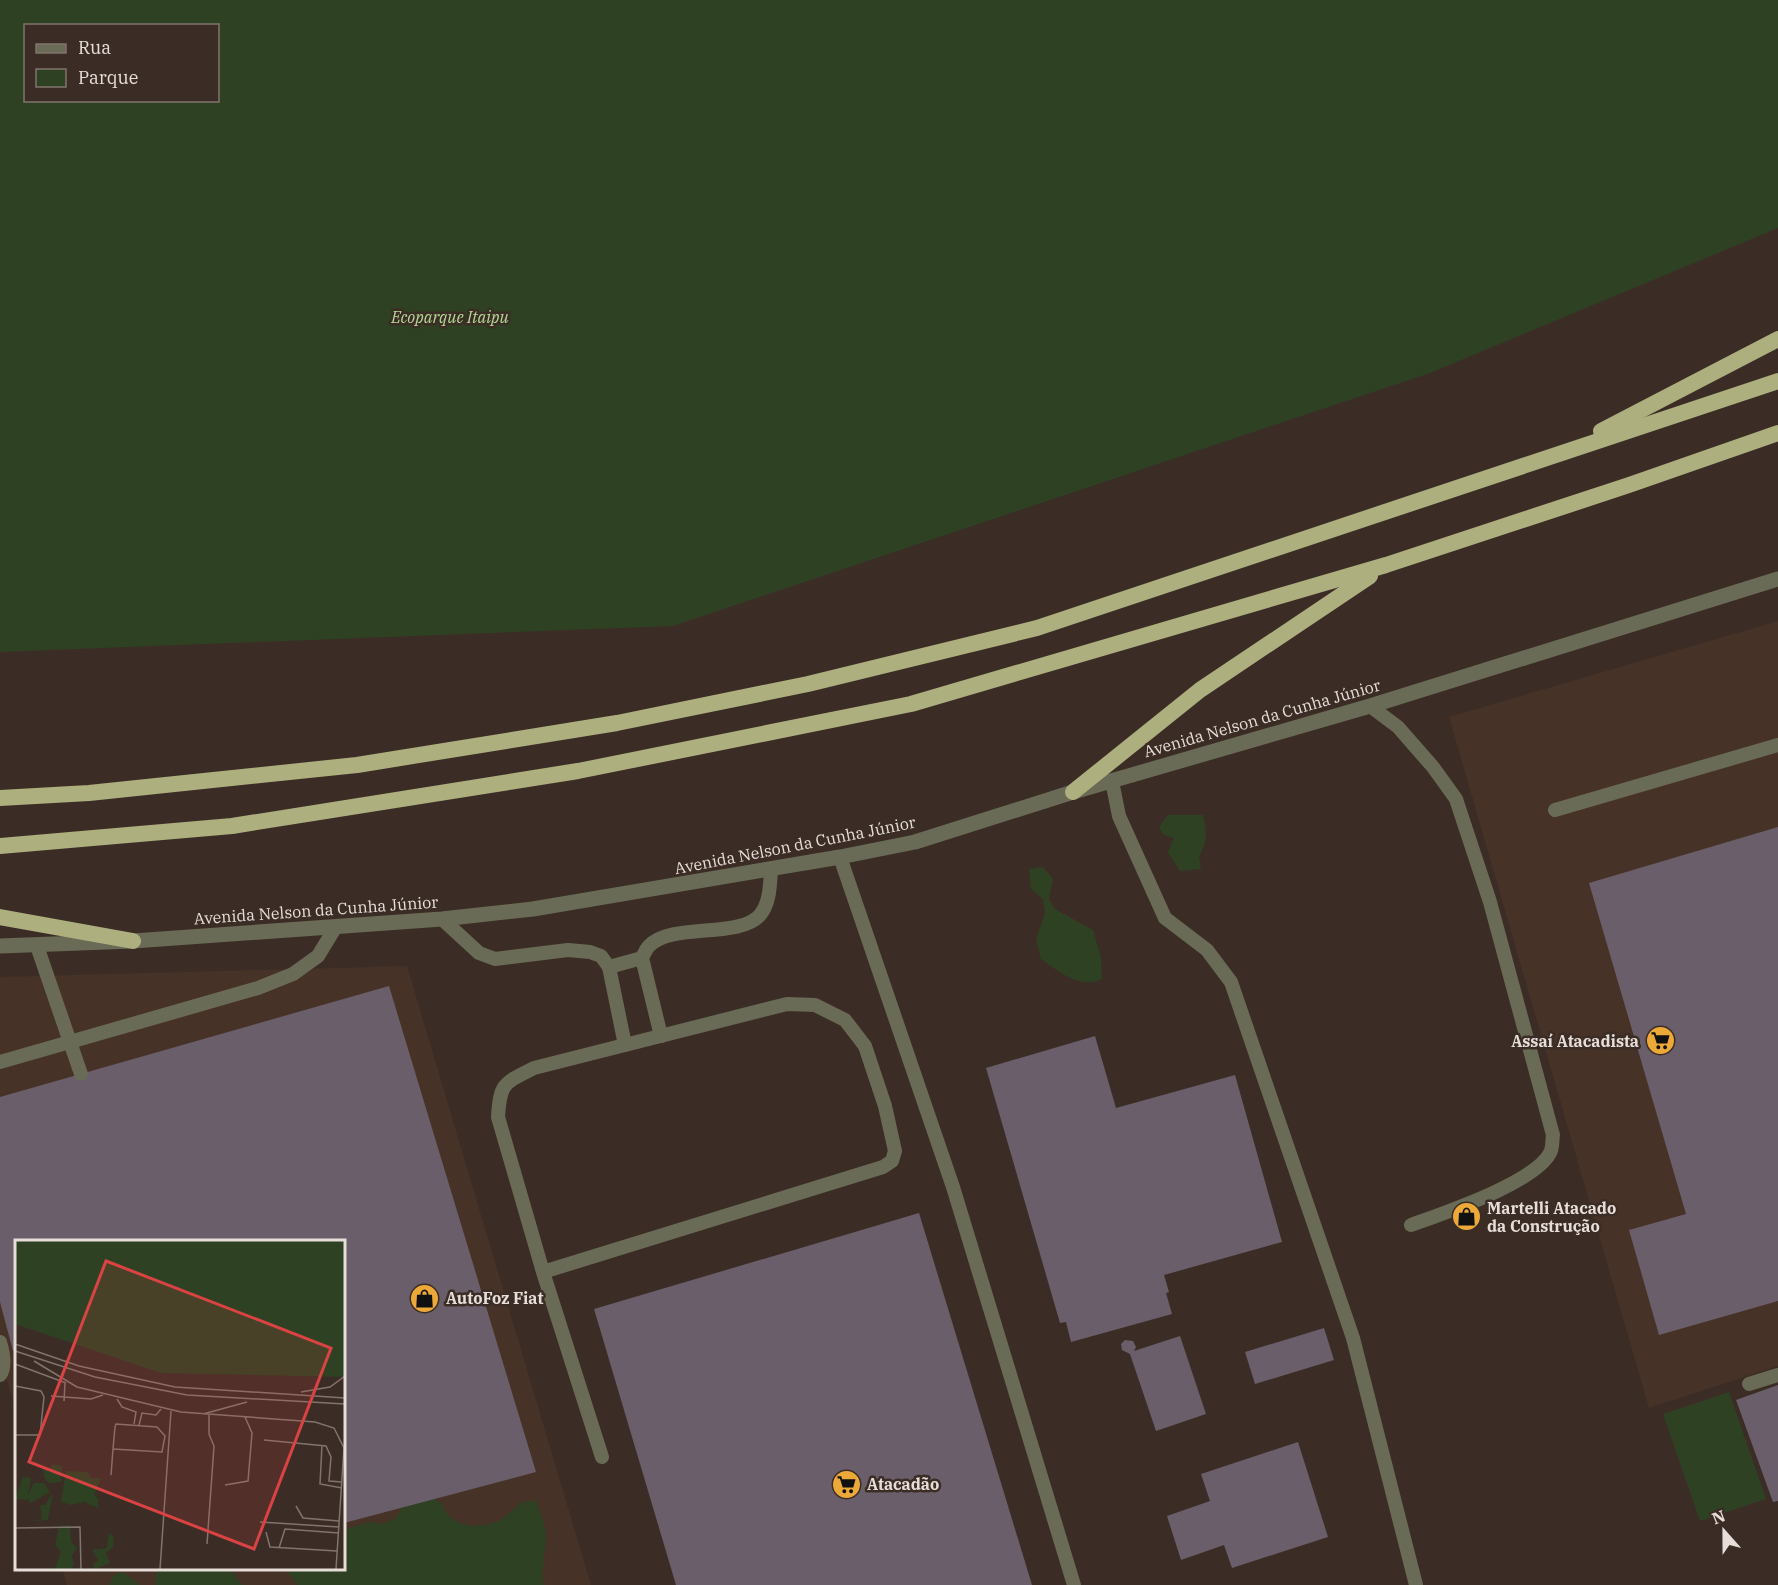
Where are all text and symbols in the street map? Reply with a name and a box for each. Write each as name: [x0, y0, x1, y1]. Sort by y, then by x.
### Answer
legend: [24, 24, 219, 102]
text: Rua: [78, 36, 111, 59]
text: Parque: [78, 66, 138, 89]
park label: Ecoparque Itaipu: [390, 307, 509, 327]
street label: Avenida Nelson da Cunha Júnior: [1141, 675, 1383, 761]
street label: Avenida Nelson da Cunha Júnior: [673, 812, 917, 878]
street label: Avenida Nelson da Cunha Júnior: [193, 891, 439, 929]
supermarket icon: Assaí Atacadista: [1644, 1025, 1676, 1057]
place label: Assaí Atacadista: [1511, 1031, 1639, 1051]
place label: Martelli Atacado da Construção: [1487, 1198, 1616, 1236]
shop icon: Martelli Atacado da Construção: [1450, 1201, 1482, 1233]
inset map: [15, 1240, 345, 1570]
shop icon: AutoFoz Fiat: [409, 1282, 441, 1314]
place label: AutoFoz Fiat: [446, 1288, 543, 1308]
supermarket icon: Atacadão: [830, 1468, 862, 1500]
place label: Atacadão: [867, 1474, 939, 1494]
north arrow: [1694, 1501, 1754, 1561]
text: N: [1709, 1505, 1728, 1529]

